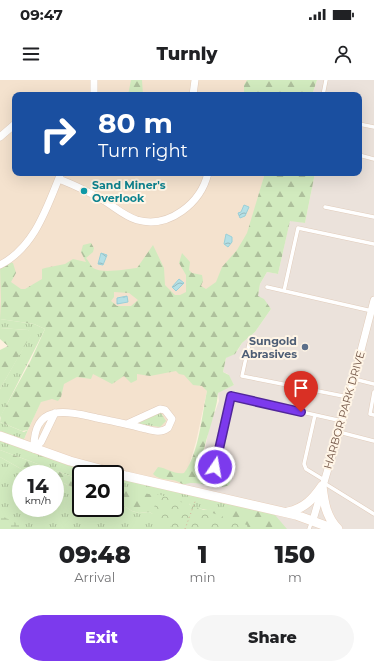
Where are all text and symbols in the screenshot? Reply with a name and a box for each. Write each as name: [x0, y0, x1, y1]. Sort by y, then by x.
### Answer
text: 09:47: [20, 5, 63, 24]
icon: menu: [20, 43, 42, 65]
text: Turnly: [157, 43, 217, 65]
icon: person: [332, 43, 354, 65]
text: 80 m: [98, 106, 173, 140]
icon: right: [32, 108, 84, 160]
text: Turn right: [98, 140, 188, 162]
place label: Sand Miner's Overlook: [92, 178, 166, 205]
marker: Sand Miner's Overlook: [79, 186, 89, 196]
place label: Sungold Abrasives: [241, 334, 297, 361]
marker: Sungold Abrasives: [300, 342, 310, 352]
street label: HARBOR PARK DRIVE: [320, 349, 368, 471]
pin: [284, 371, 318, 412]
icon: arrive: [290, 377, 312, 399]
position arrow: [194, 446, 236, 488]
speed limit sign: 20: [72, 465, 124, 517]
text: 14: [27, 474, 49, 498]
text: km/h: [25, 494, 51, 507]
text: 09:48: [59, 540, 131, 569]
text: 1: [198, 540, 207, 569]
text: 150: [274, 540, 315, 569]
text: Arrival: [74, 569, 115, 585]
text: min: [190, 569, 216, 585]
text: m: [288, 569, 302, 585]
button: Exit: [20, 615, 183, 661]
button: Share: [191, 615, 354, 661]

